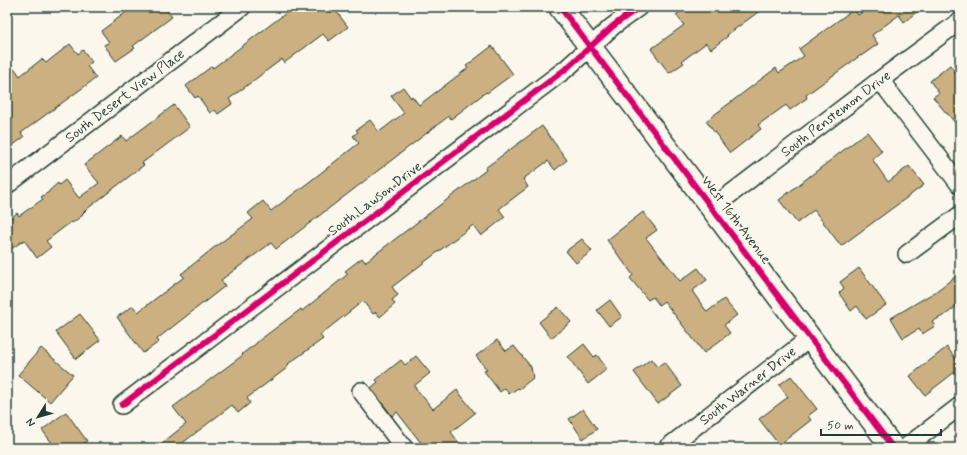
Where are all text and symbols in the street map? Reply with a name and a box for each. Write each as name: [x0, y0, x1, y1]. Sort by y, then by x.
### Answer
street label: South Desert View Place: [62, 45, 188, 147]
street label: South Penstemon Drive: [777, 67, 895, 161]
street label: South Lawson Drive: [324, 158, 426, 240]
street label: West 16th Avenue: [697, 172, 775, 268]
street label: South Warner Drive: [696, 343, 800, 429]
north arrow: [18, 397, 58, 437]
scale bar: [821, 411, 941, 437]
text: N: [23, 415, 39, 430]
text: 50 m: [827, 418, 854, 434]

